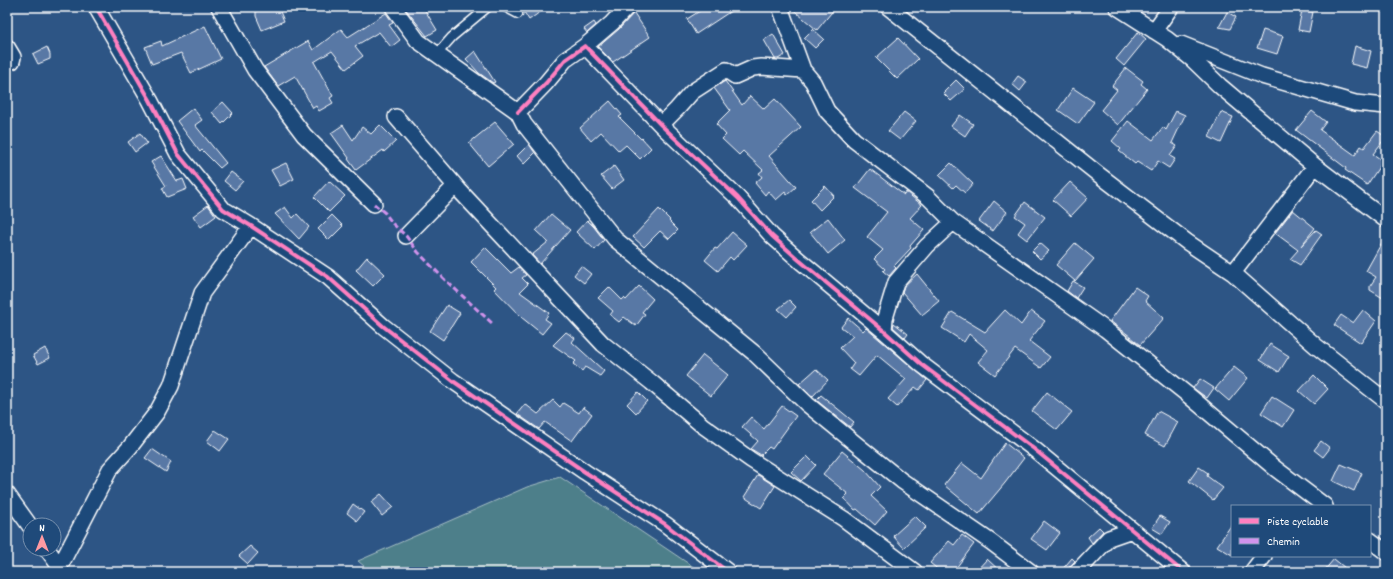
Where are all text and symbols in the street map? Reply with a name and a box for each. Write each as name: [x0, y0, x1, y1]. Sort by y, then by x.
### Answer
legend: [1231, 505, 1371, 557]
text: Piste cyclable: [1267, 514, 1328, 531]
north arrow: [22, 517, 62, 557]
text: N: [39, 521, 45, 537]
text: Chemin: [1267, 534, 1300, 551]

